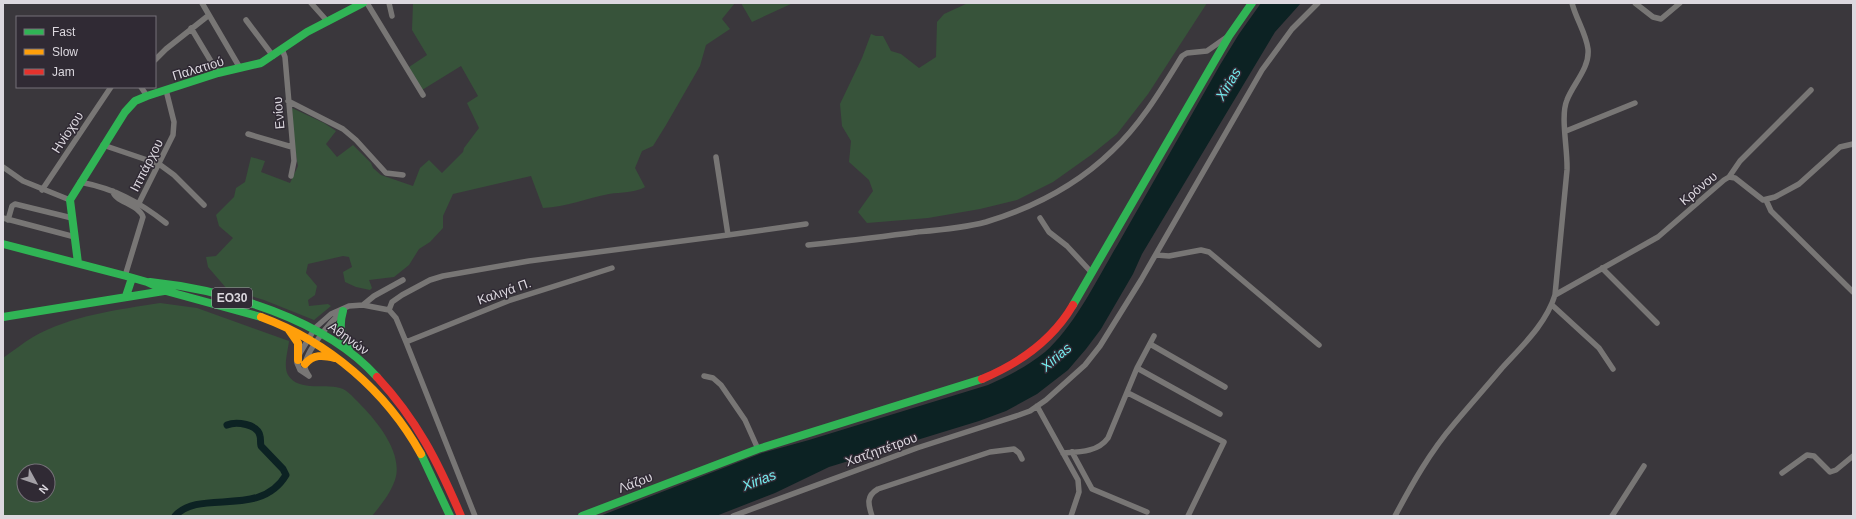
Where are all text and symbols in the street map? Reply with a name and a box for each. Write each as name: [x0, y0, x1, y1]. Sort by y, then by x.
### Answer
legend: [16, 16, 156, 88]
text: Fast: [52, 25, 76, 39]
text: Slow: [52, 45, 78, 59]
street label: Παλατιού: [171, 54, 226, 83]
text: Jam: [52, 65, 75, 79]
water label: Xirias: [1212, 65, 1244, 104]
street label: Ενίου: [270, 96, 287, 130]
street label: Ηνίοχου: [48, 109, 86, 156]
street label: Ιππάρχου: [127, 136, 166, 194]
street label: Κρόνου: [1677, 168, 1720, 208]
street label: Καλιγά Π.: [475, 275, 533, 308]
road number: ΕΟ30: [212, 288, 252, 308]
street label: Αθηνών: [326, 319, 372, 358]
water label: Xirias: [1037, 339, 1074, 375]
street label: Χατζηπέτρου: [843, 430, 919, 469]
north arrow: [16, 463, 56, 503]
water label: Xirias: [739, 466, 778, 494]
street label: Λάζου: [616, 469, 654, 496]
text: N: [36, 483, 51, 496]

